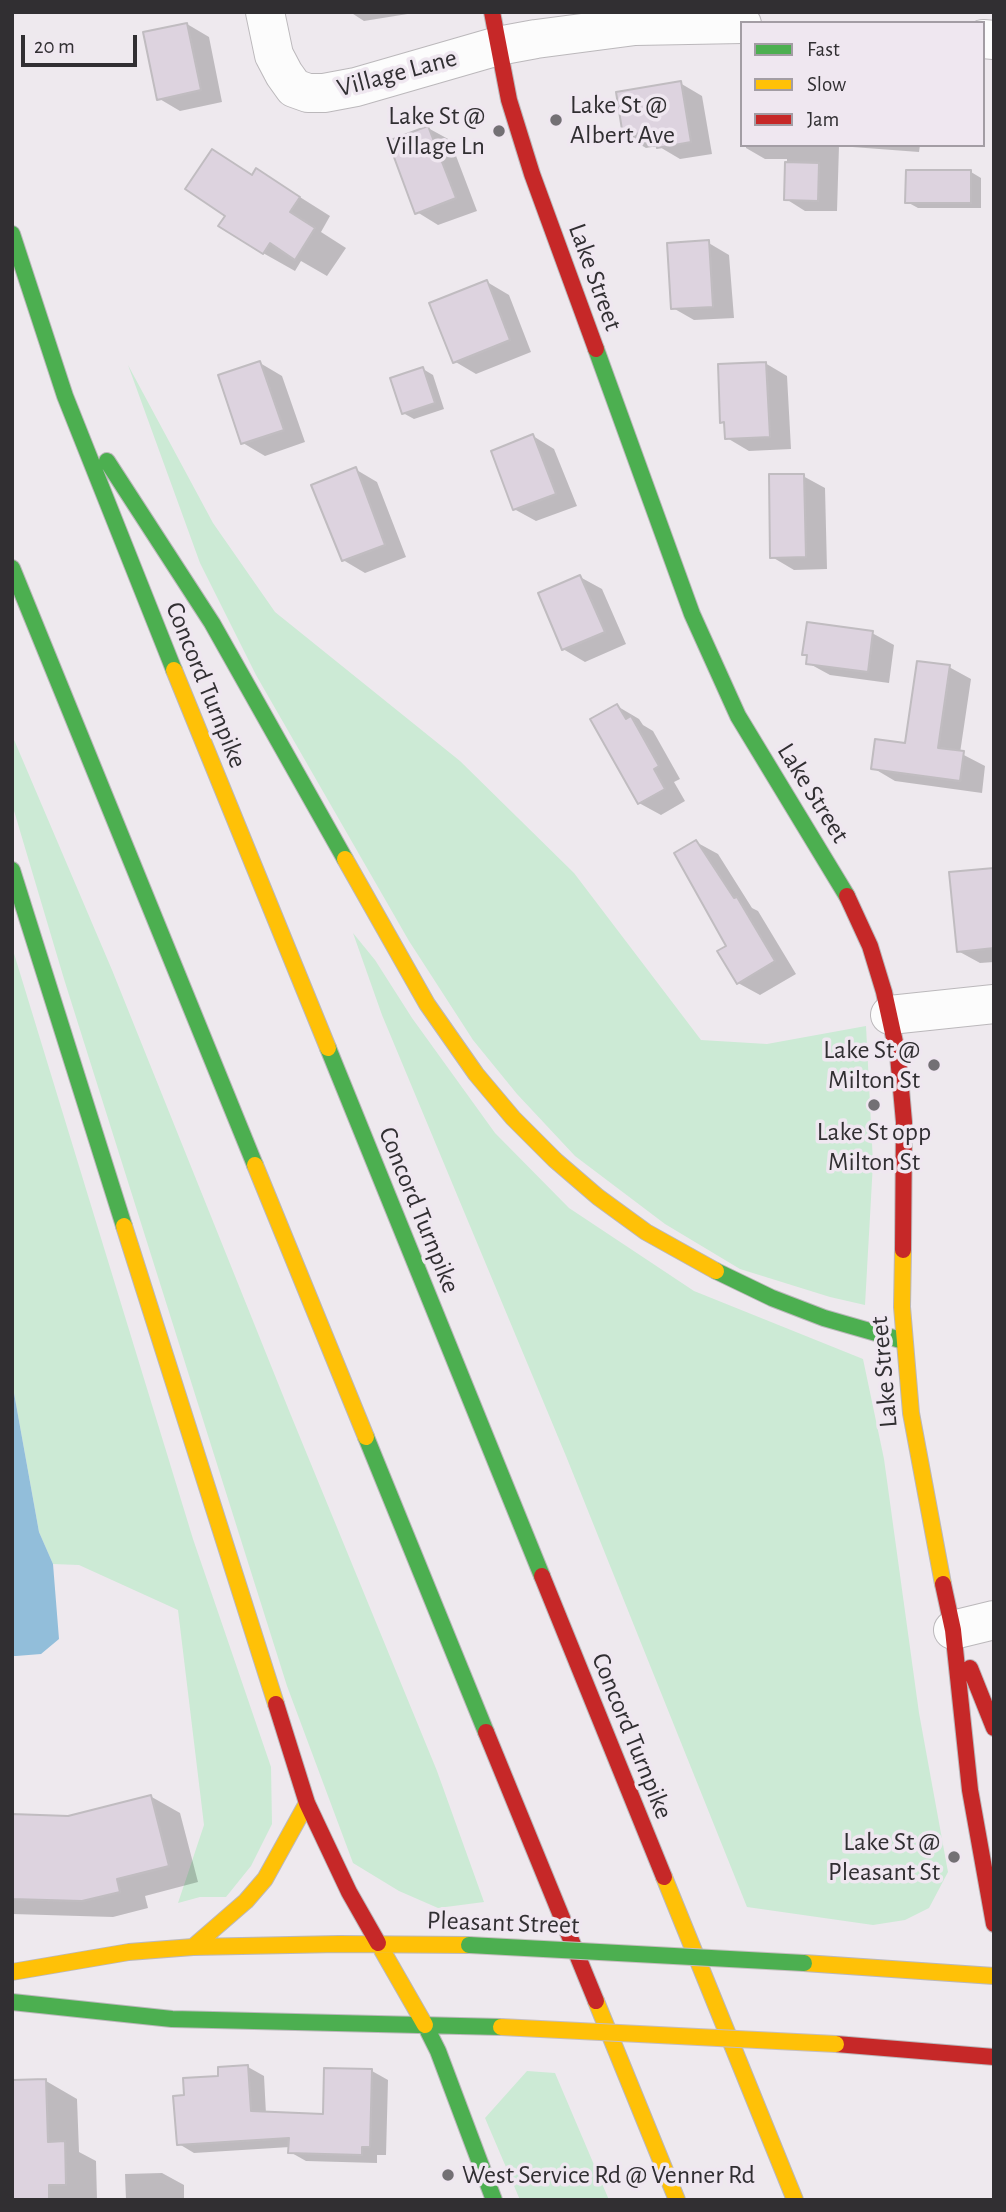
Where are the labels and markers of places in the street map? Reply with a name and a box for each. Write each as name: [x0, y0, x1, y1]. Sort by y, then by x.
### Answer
place label: Lake St @ Albert Ave: [570, 89, 675, 150]
place label: Lake St @ Village Ln: [386, 100, 485, 162]
marker: Lake St @ Albert Ave: [548, 112, 564, 128]
marker: Lake St @ Village Ln: [491, 123, 507, 139]
place label: Lake St @ Milton St: [823, 1034, 920, 1096]
marker: Lake St @ Milton St: [926, 1057, 942, 1073]
marker: Lake St opp Milton St: [866, 1097, 882, 1113]
place label: Lake St opp Milton St: [817, 1116, 931, 1178]
place label: Lake St @ Pleasant St: [828, 1826, 940, 1888]
marker: Lake St @ Pleasant St: [946, 1849, 962, 1865]
place label: West Service Rd @ Venner Rd: [462, 2159, 755, 2191]
marker: West Service Rd @ Venner Rd: [440, 2167, 456, 2183]

